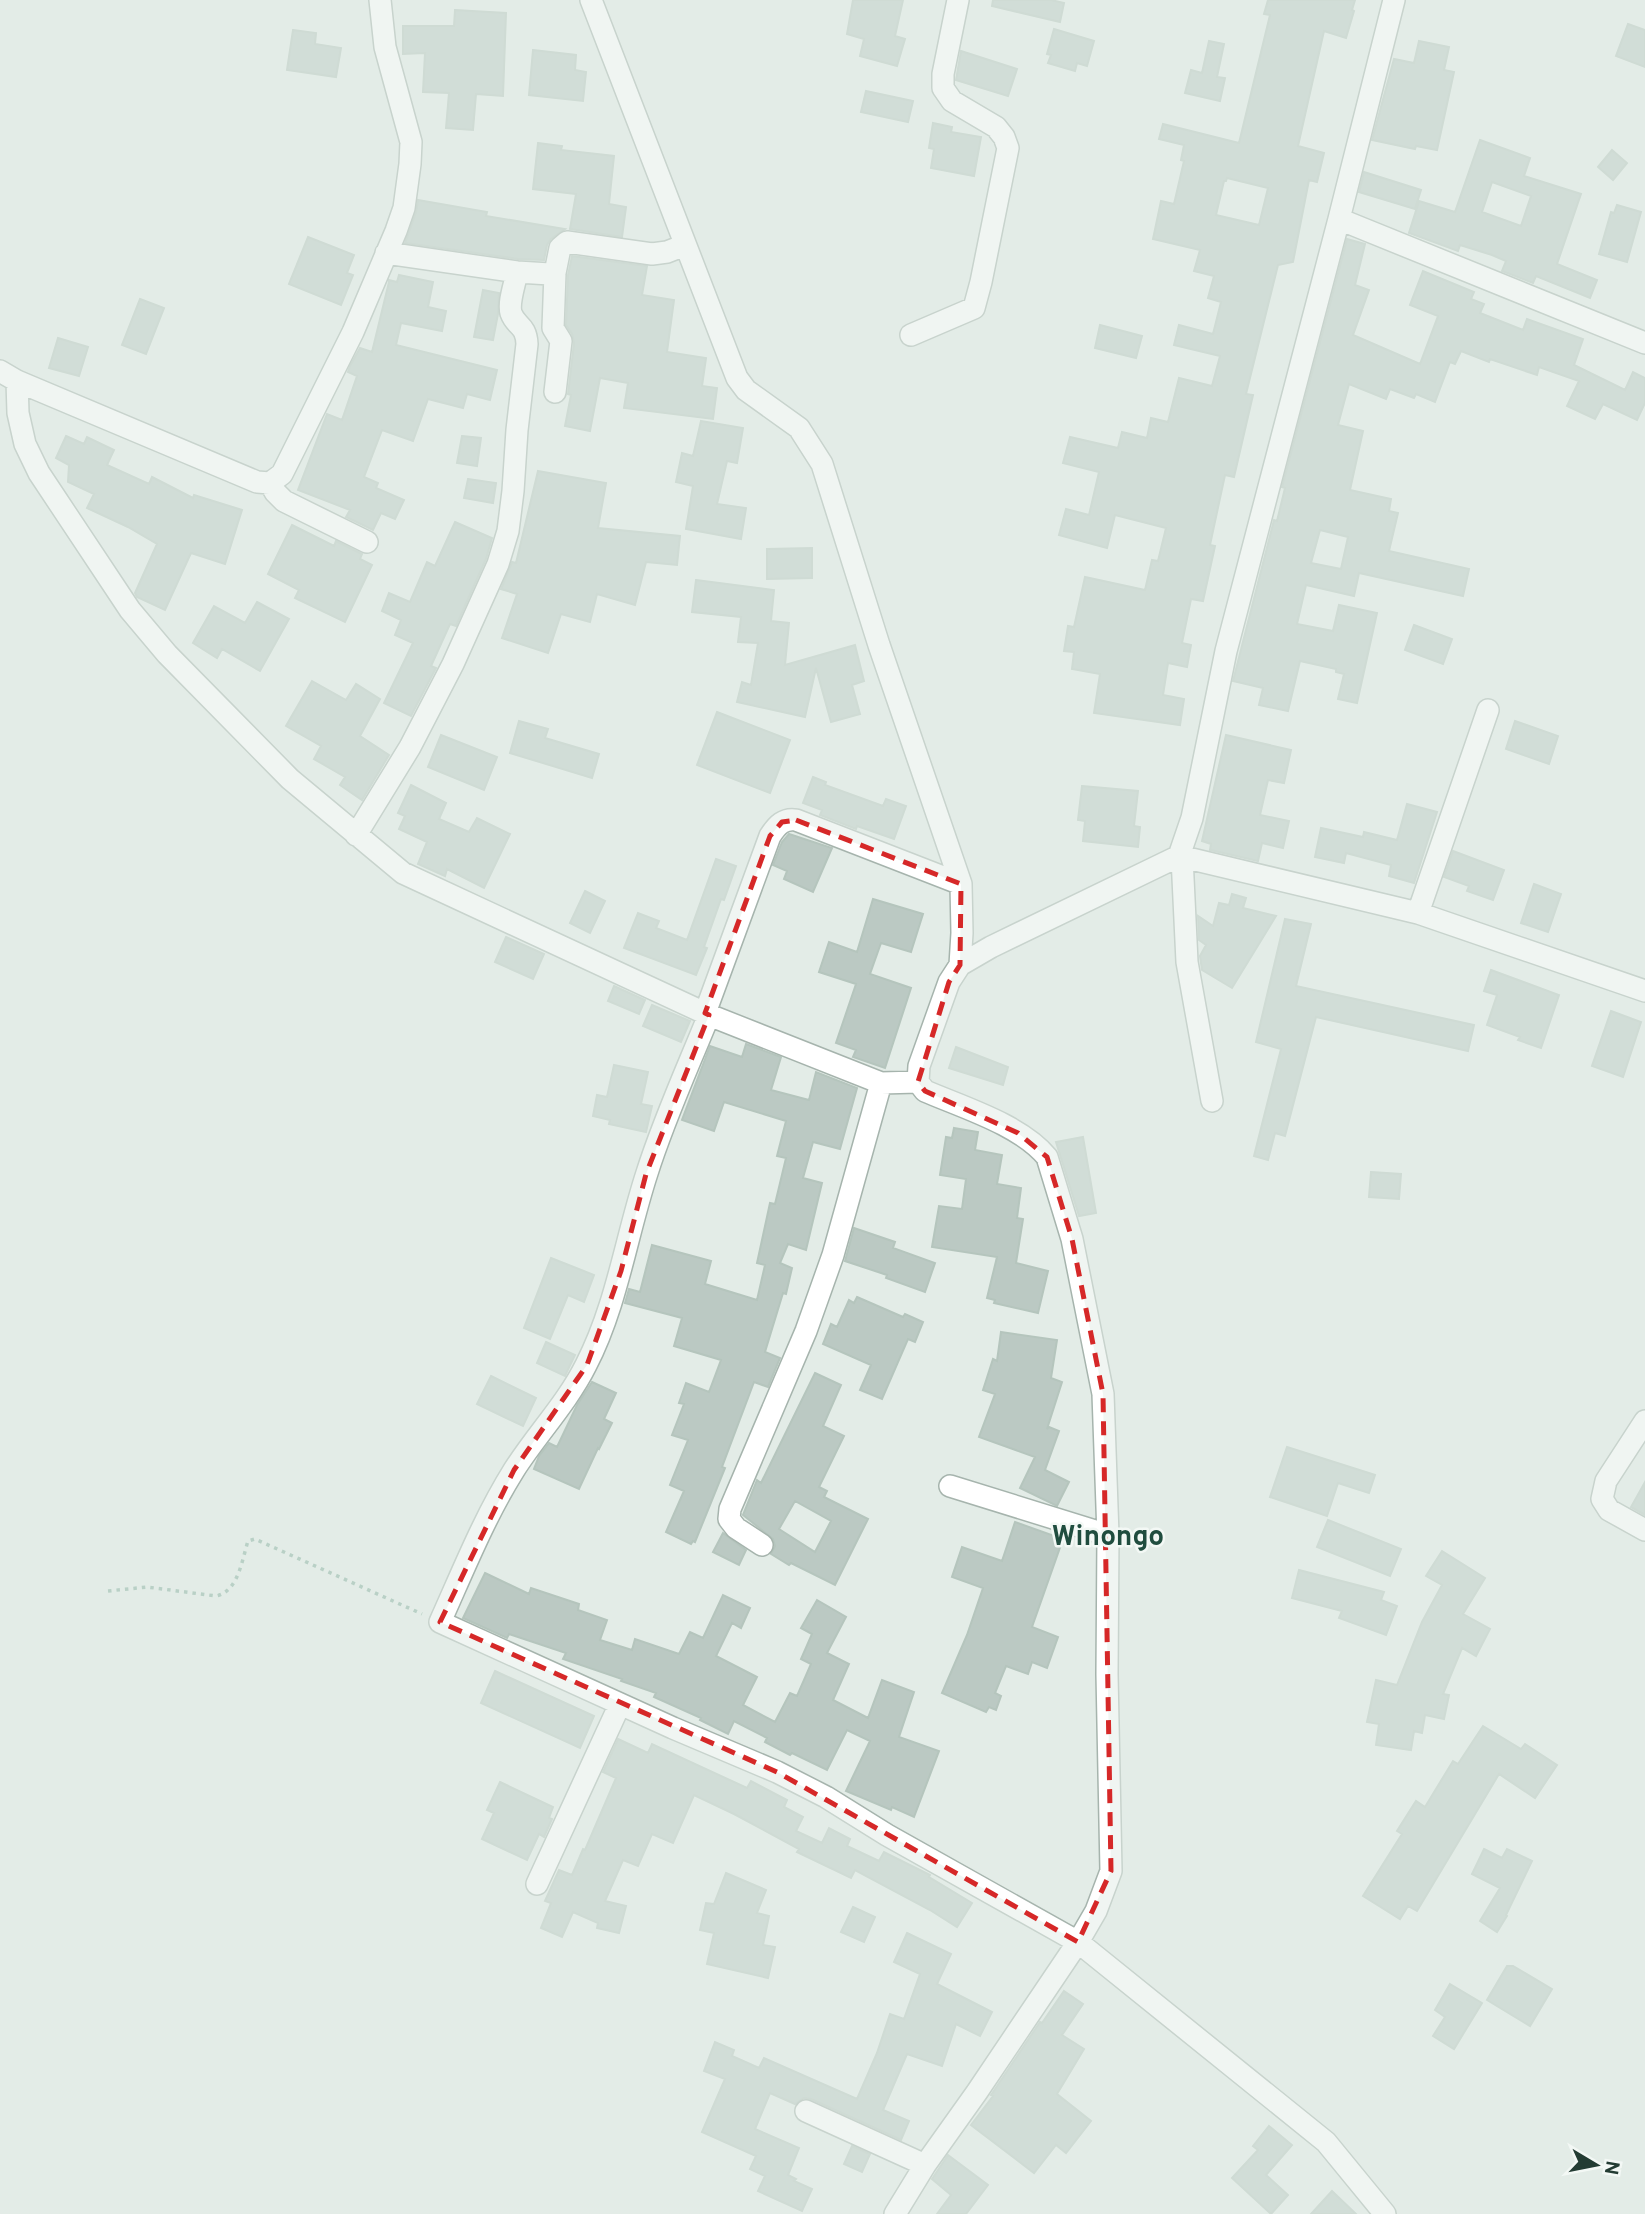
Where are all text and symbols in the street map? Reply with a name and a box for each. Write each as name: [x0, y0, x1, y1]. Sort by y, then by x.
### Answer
district label: Winongo: [1052, 1520, 1164, 1556]
north arrow: [1561, 2130, 1631, 2200]
text: N: [1598, 2159, 1624, 2176]

